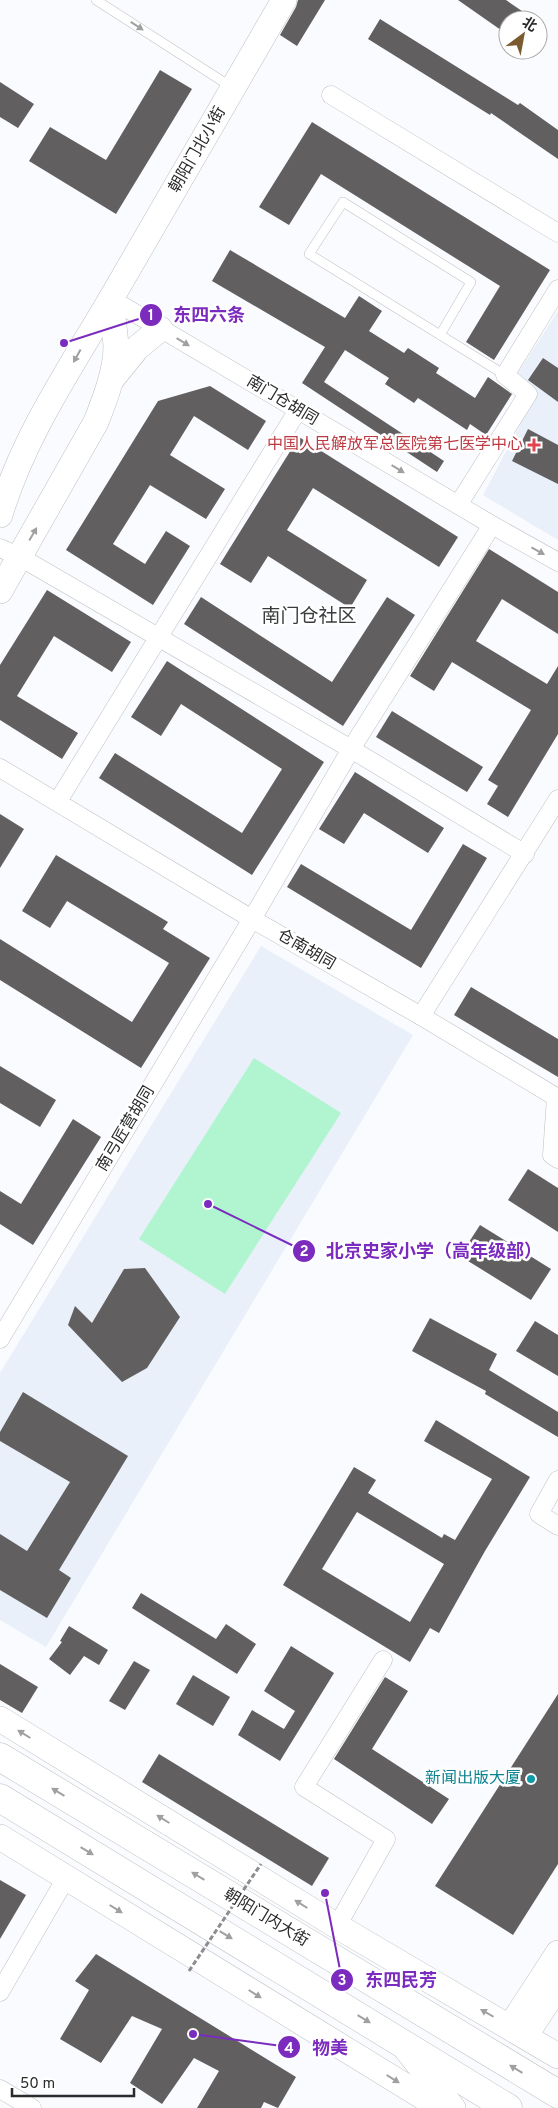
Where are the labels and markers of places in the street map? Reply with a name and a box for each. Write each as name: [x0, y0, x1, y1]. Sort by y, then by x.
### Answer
callout: 东四六条: [138, 298, 255, 331]
place label: 中国人民解放军总医院第七医学中心: [267, 435, 523, 455]
marker: 中国人民解放军总医院第七医学中心: [527, 438, 541, 452]
callout: 北京史家小学（高年级部）: [291, 1235, 552, 1268]
place label: 新闻出版大厦: [425, 1769, 521, 1789]
marker: 新闻出版大厦: [525, 1773, 537, 1785]
callout: 东四民芳: [330, 1963, 447, 1996]
callout: 物美: [277, 2031, 358, 2064]

